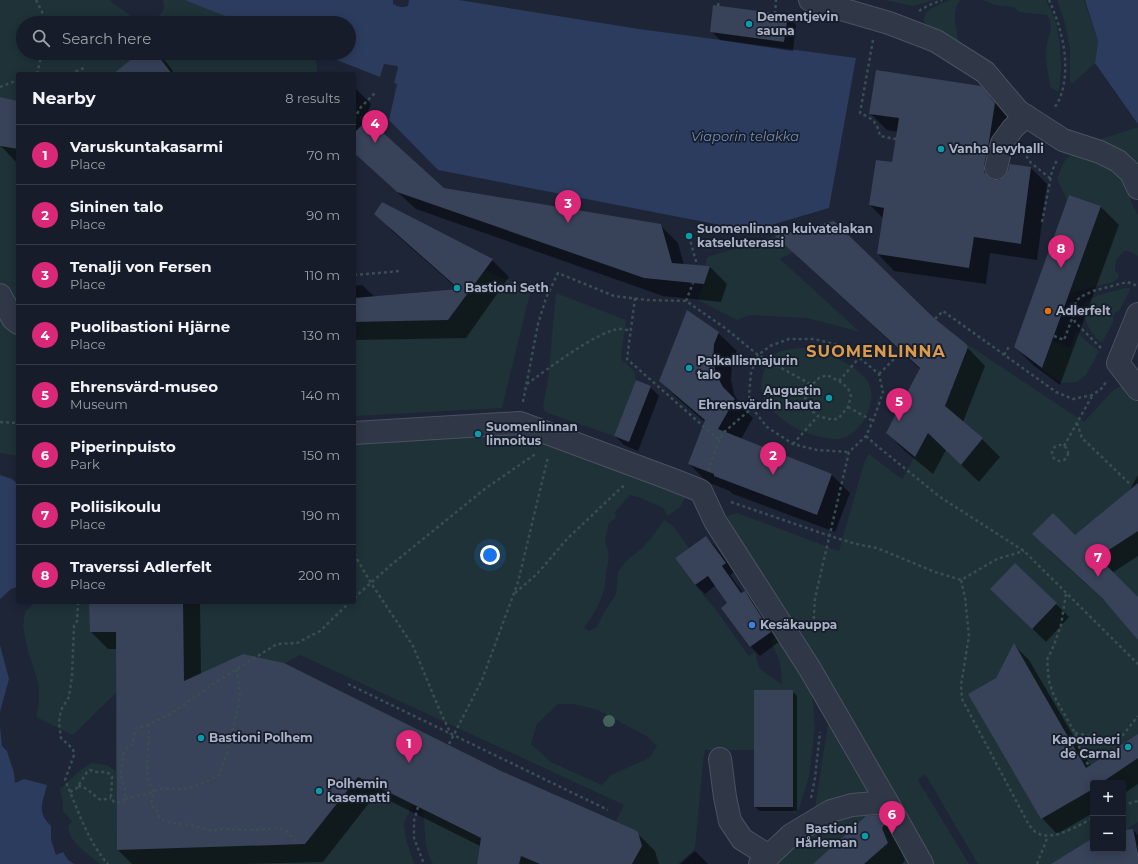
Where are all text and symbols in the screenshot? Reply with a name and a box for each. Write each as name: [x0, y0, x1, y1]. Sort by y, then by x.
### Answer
place label: Dementjevin sauna: [757, 9, 838, 38]
search box: [16, 16, 356, 60]
marker: Dementjevin sauna: [744, 19, 754, 29]
icon: search: [30, 27, 52, 49]
text: Search here: [62, 29, 151, 48]
text: Nearby: [32, 88, 96, 108]
text: 8 results: [285, 90, 340, 106]
pin: 4: [362, 110, 388, 143]
water label: Viaporin telakka: [691, 128, 799, 144]
text: Varuskuntakasarmi: [70, 137, 223, 156]
place label: Vanha levyhalli: [948, 141, 1044, 156]
marker: Vanha levyhalli: [936, 144, 946, 154]
text: 1: [42, 147, 48, 163]
text: 70 m: [307, 147, 340, 163]
text: Place: [70, 156, 106, 172]
pin: 3: [555, 190, 581, 223]
text: Sininen talo: [70, 197, 163, 216]
text: 2: [41, 207, 49, 223]
text: 90 m: [306, 207, 340, 223]
text: Place: [70, 216, 106, 232]
place label: Suomenlinnan kuivatelakan katseluterassi: [697, 221, 873, 250]
marker: Suomenlinnan kuivatelakan katseluterassi: [684, 231, 694, 241]
pin: 8: [1048, 235, 1074, 268]
text: Tenalji von Fersen: [70, 257, 212, 276]
text: 3: [41, 267, 49, 283]
text: 110 m: [305, 267, 340, 283]
text: Place: [70, 276, 106, 292]
place label: Bastioni Seth: [465, 280, 549, 295]
marker: Bastioni Seth: [452, 283, 462, 293]
place label: Adlerfelt: [1055, 303, 1112, 318]
marker: Adlerfelt: [1043, 306, 1053, 316]
text: Puolibastioni Hjärne: [70, 317, 230, 336]
text: 4: [41, 327, 49, 343]
text: 130 m: [302, 327, 340, 343]
text: Place: [70, 336, 106, 352]
district label: SUOMENLINNA: [806, 342, 946, 361]
place label: Paikallismajurin talo: [697, 353, 798, 382]
marker: Paikallismajurin talo: [684, 363, 694, 373]
text: Ehrensvärd-museo: [70, 377, 218, 396]
place label: Augustin Ehrensvärdin hauta: [698, 383, 821, 412]
text: 5: [41, 387, 49, 403]
text: 140 m: [301, 387, 340, 403]
pin: 5: [886, 388, 912, 421]
marker: Augustin Ehrensvärdin hauta: [824, 393, 834, 403]
text: Museum: [70, 396, 128, 412]
place label: Suomenlinnan linnoitus: [486, 419, 578, 448]
marker: Suomenlinnan linnoitus: [473, 429, 483, 439]
text: Piperinpuisto: [70, 437, 176, 456]
pin: 2: [760, 442, 786, 475]
text: 6: [41, 447, 49, 463]
text: 150 m: [302, 447, 340, 463]
text: Park: [70, 456, 100, 472]
text: Poliisikoulu: [70, 497, 161, 516]
text: 7: [41, 507, 49, 523]
text: 190 m: [302, 507, 340, 523]
text: Place: [70, 516, 106, 532]
pin: 7: [1085, 544, 1111, 577]
your location: [480, 545, 500, 565]
text: Traverssi Adlerfelt: [70, 557, 212, 576]
text: 8: [41, 567, 49, 583]
text: 200 m: [298, 567, 340, 583]
text: Place: [70, 576, 106, 592]
place label: Kesäkauppa: [760, 617, 837, 632]
marker: Kesäkauppa: [747, 620, 757, 630]
place label: Bastioni Polhem: [209, 730, 313, 745]
pin: 1: [396, 730, 422, 763]
place label: Kaponieeri de Carnal: [1052, 732, 1120, 761]
marker: Bastioni Polhem: [196, 733, 206, 743]
marker: Kaponieeri de Carnal: [1123, 742, 1133, 752]
place label: Polhemin kasematti: [327, 776, 390, 805]
map controls: [1090, 780, 1126, 852]
button: +: [1090, 780, 1126, 816]
marker: Polhemin kasematti: [314, 786, 324, 796]
pin: 6: [879, 801, 905, 834]
button: −: [1090, 816, 1126, 852]
place label: Bastioni Hårleman: [795, 821, 857, 850]
marker: Bastioni Hårleman: [860, 831, 870, 841]

